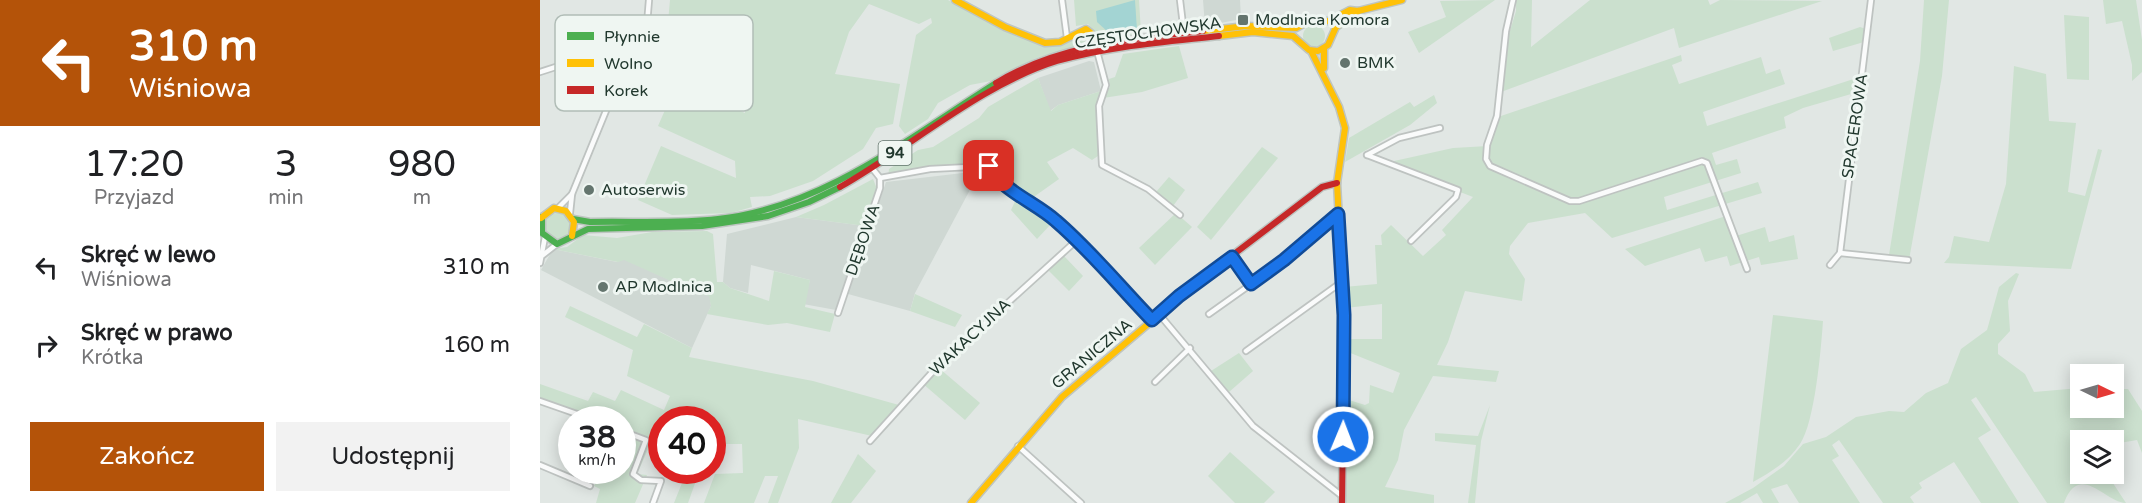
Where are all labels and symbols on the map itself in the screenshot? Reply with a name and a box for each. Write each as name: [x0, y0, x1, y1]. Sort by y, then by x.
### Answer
place label: Modlnica Komora: [1255, 10, 1389, 30]
street label: CZĘSTOCHOWSKA: [1073, 13, 1223, 53]
marker: Modlnica Komora: [1236, 13, 1250, 27]
legend: [555, 15, 753, 111]
text: Płynnie: [604, 27, 660, 47]
place label: BMK: [1357, 53, 1395, 73]
text: Wolno: [604, 54, 653, 74]
marker: BMK: [1338, 56, 1352, 70]
street label: SPACEROWA: [1838, 72, 1872, 180]
text: Korek: [604, 81, 648, 101]
pin: [963, 140, 1014, 191]
road number: 94: [878, 141, 912, 165]
place label: Autoserwis: [601, 180, 685, 200]
marker: Autoserwis: [582, 183, 596, 197]
street label: DĘBOWA: [841, 202, 885, 278]
place label: AP Modlnica: [615, 277, 712, 297]
marker: AP Modlnica: [596, 280, 610, 294]
street label: WAKACYJNA: [925, 294, 1015, 380]
street label: GRANICZNA: [1048, 314, 1136, 393]
north arrow: [2070, 364, 2124, 418]
position arrow: [1311, 405, 1375, 469]
speed limit sign: 40: [648, 406, 726, 484]

